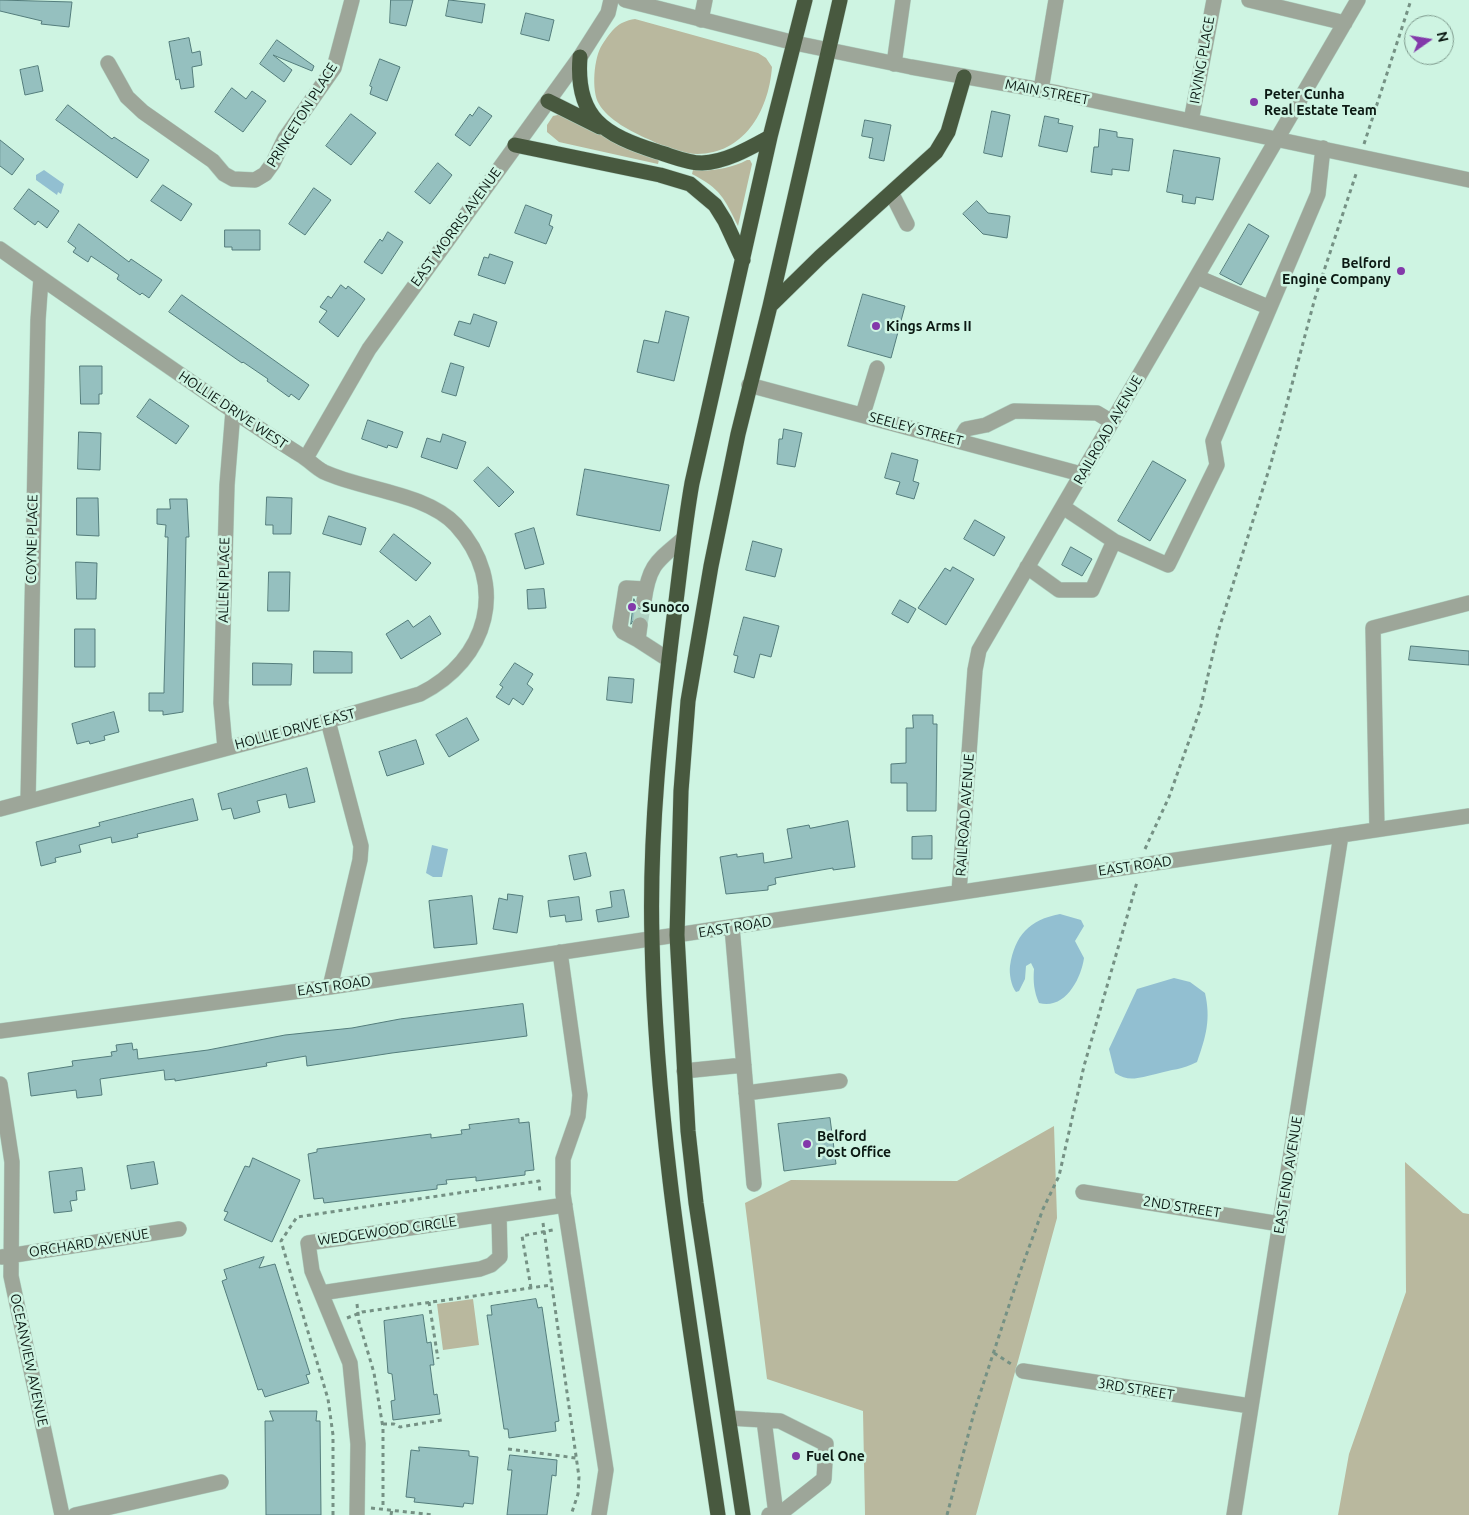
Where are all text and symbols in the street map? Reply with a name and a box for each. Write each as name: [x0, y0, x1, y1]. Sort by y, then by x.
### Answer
street label: IRVING PLACE: [1186, 15, 1218, 105]
north arrow: [1404, 15, 1454, 65]
text: N: [1434, 30, 1452, 44]
street label: PRINCETON PLACE: [263, 60, 341, 170]
street label: MAIN STREET: [1003, 76, 1091, 108]
place label: Peter Cunha Real Estate Team: [1264, 86, 1377, 118]
marker: Peter Cunha Real Estate Team: [1248, 96, 1260, 108]
street label: EAST MORRIS AVENUE: [407, 164, 505, 290]
place label: Belford Engine Company: [1282, 255, 1391, 288]
marker: Belford Engine Company: [1395, 265, 1407, 277]
place label: Kings Arms II: [886, 318, 972, 334]
marker: Kings Arms II: [870, 320, 882, 332]
street label: HOLLIE DRIVE WEST: [175, 367, 291, 453]
street label: RAILROAD AVENUE: [1070, 373, 1146, 487]
street label: SEELEY STREET: [867, 408, 965, 450]
street label: COYNE PLACE: [23, 494, 41, 584]
street label: ALLEN PLACE: [215, 537, 233, 623]
place label: Sunoco: [642, 599, 690, 615]
marker: Sunoco: [626, 601, 638, 613]
street label: HOLLIE DRIVE EAST: [233, 705, 357, 753]
street label: RAILROAD AVENUE: [952, 753, 978, 877]
street label: EAST ROAD: [1097, 853, 1173, 879]
street label: EAST ROAD: [697, 913, 773, 941]
street label: EAST ROAD: [296, 973, 372, 999]
street label: EAST END AVENUE: [1270, 1115, 1306, 1235]
place label: Belford Post Office: [817, 1128, 891, 1160]
marker: Belford Post Office: [801, 1138, 813, 1150]
street label: 2ND STREET: [1142, 1193, 1222, 1221]
street label: WEDGEWOOD CIRCLE: [317, 1213, 457, 1249]
street label: ORCHARD AVENUE: [28, 1225, 150, 1261]
street label: OCEANVIEW AVENUE: [7, 1292, 51, 1428]
street label: 3RD STREET: [1097, 1375, 1175, 1403]
place label: Fuel One: [806, 1448, 865, 1464]
marker: Fuel One: [790, 1450, 802, 1462]

